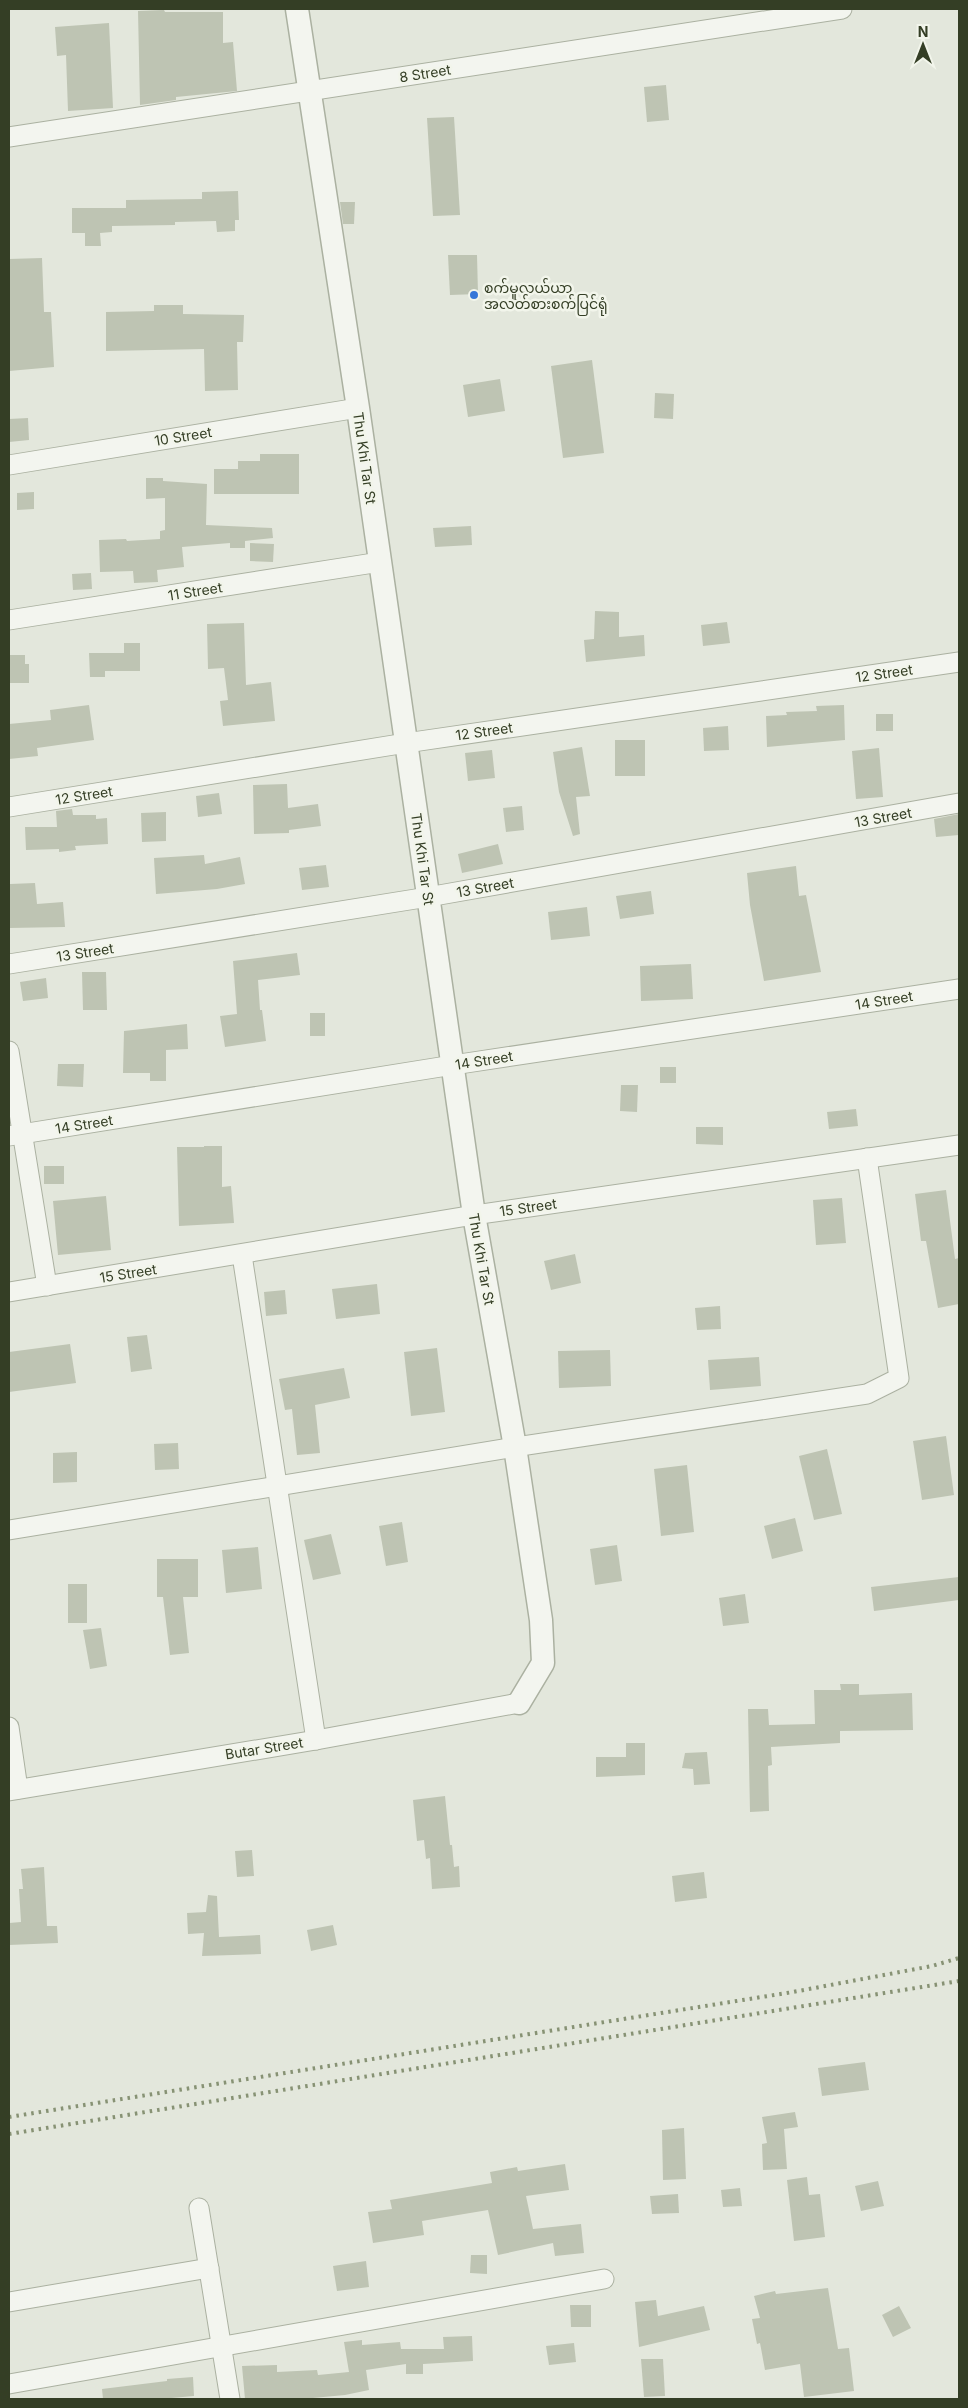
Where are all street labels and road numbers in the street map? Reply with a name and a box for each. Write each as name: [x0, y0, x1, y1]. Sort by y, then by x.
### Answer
street label: 8 Street: [398, 60, 452, 85]
street label: Thu Khi Tar St: [350, 411, 380, 506]
street label: 10 Street: [153, 423, 213, 449]
street label: 11 Street: [167, 578, 224, 604]
street label: 12 Street: [854, 661, 914, 685]
street label: 12 Street: [454, 719, 514, 743]
street label: 12 Street: [54, 782, 114, 808]
street label: 13 Street: [853, 804, 913, 830]
street label: Thu Khi Tar St: [408, 812, 438, 907]
street label: 13 Street: [455, 874, 515, 900]
street label: 13 Street: [55, 939, 115, 965]
street label: 14 Street: [854, 987, 914, 1013]
street label: 14 Street: [454, 1047, 514, 1073]
street label: 14 Street: [54, 1111, 114, 1137]
street label: 15 Street: [498, 1195, 558, 1219]
street label: Thu Khi Tar St: [466, 1212, 499, 1307]
street label: 15 Street: [98, 1260, 158, 1286]
street label: Butar Street: [224, 1733, 305, 1763]

